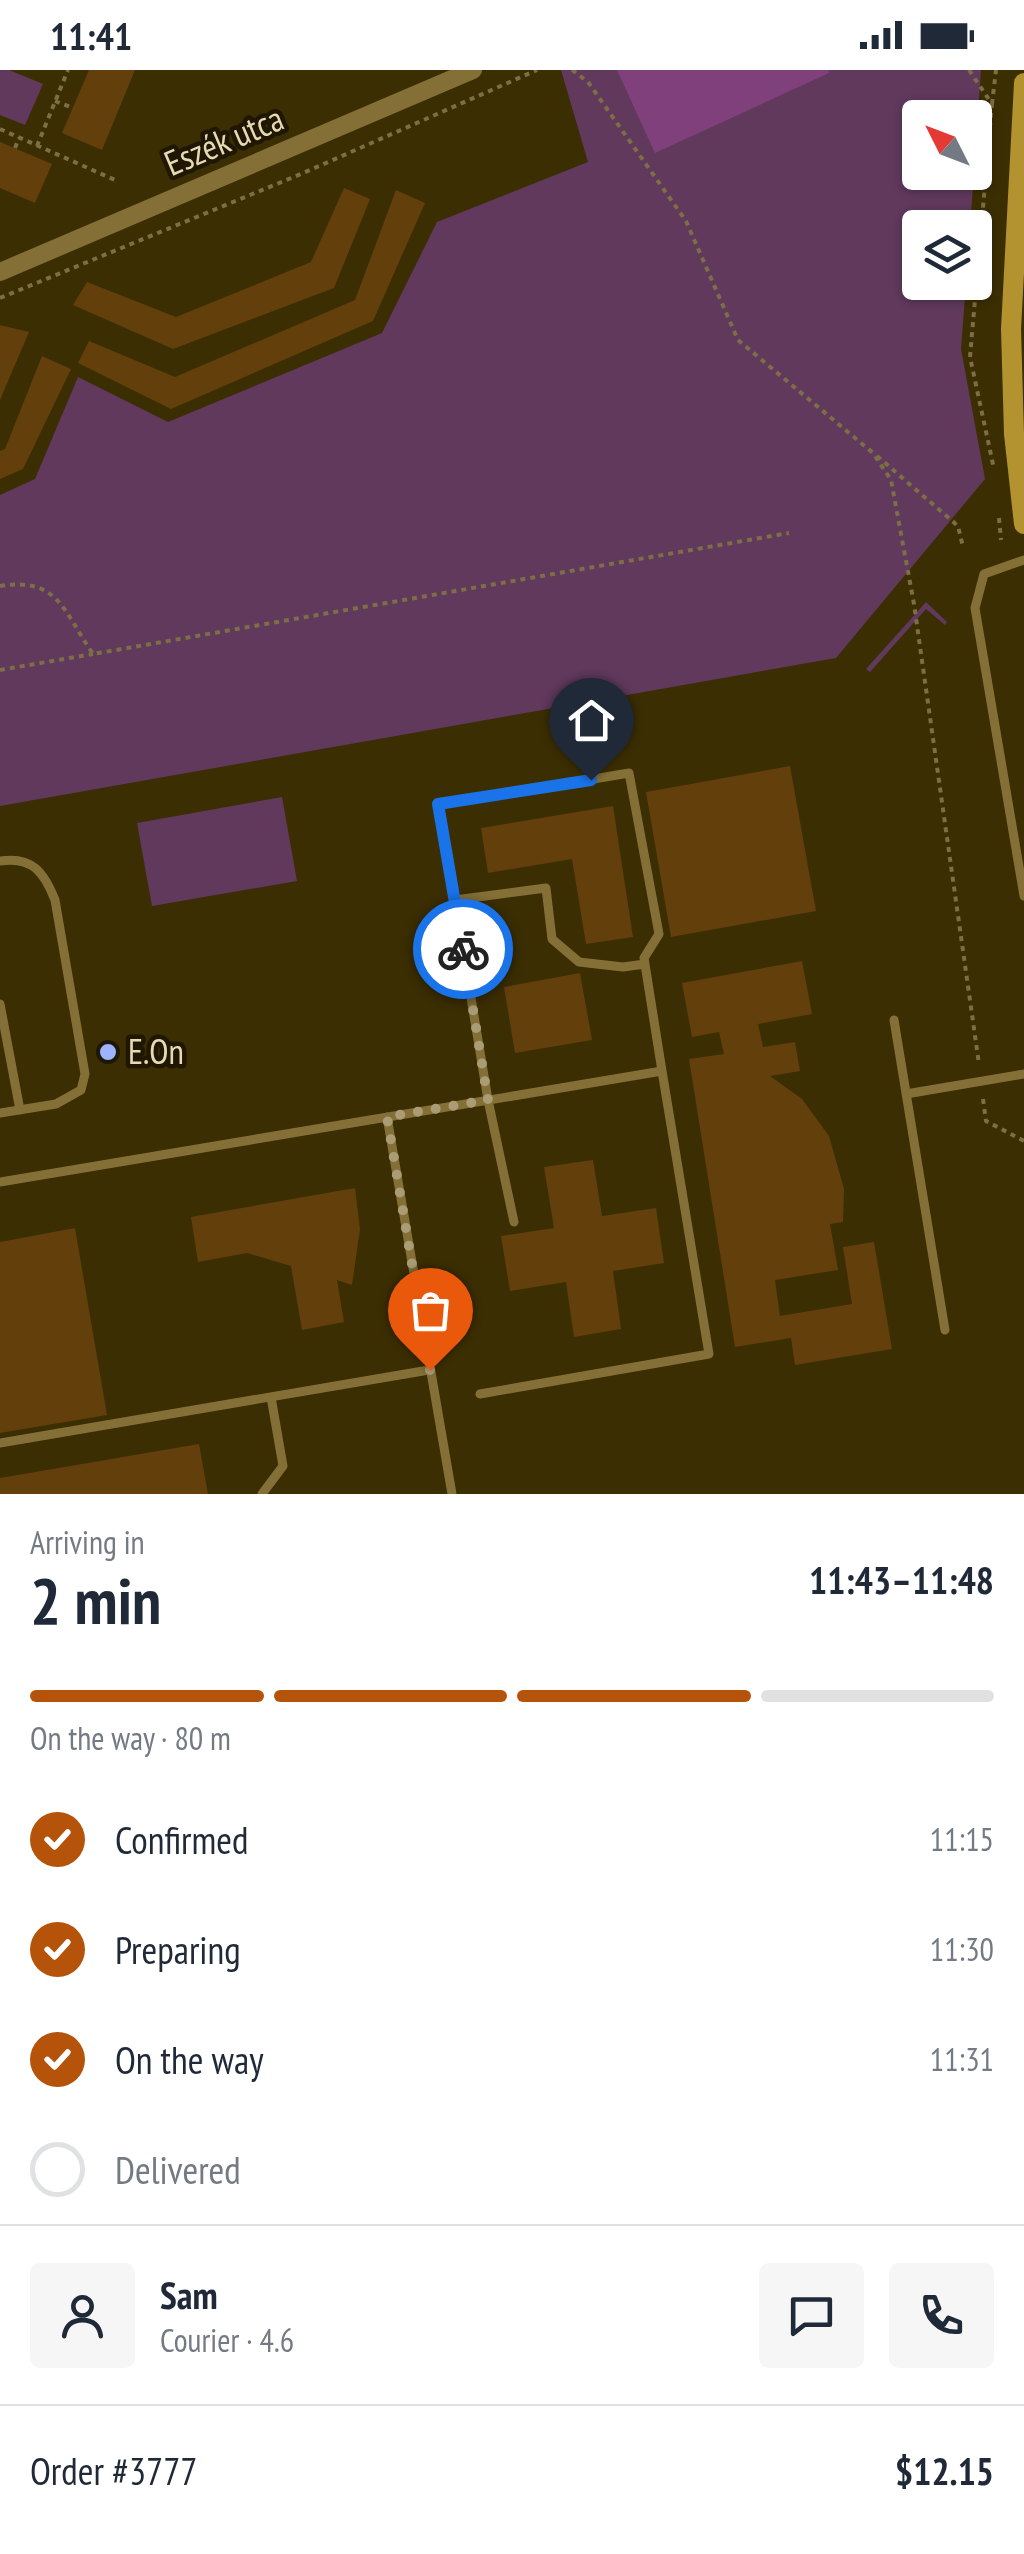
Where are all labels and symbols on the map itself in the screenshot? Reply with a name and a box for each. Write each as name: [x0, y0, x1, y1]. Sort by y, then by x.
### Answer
street label: Eszék utca: [157, 95, 290, 186]
north arrow: [902, 100, 992, 190]
pin: [549, 678, 634, 781]
courier: [413, 899, 513, 999]
place label: E.On: [128, 1028, 184, 1074]
marker: E.On: [97, 1041, 119, 1063]
pin: [388, 1268, 473, 1371]

